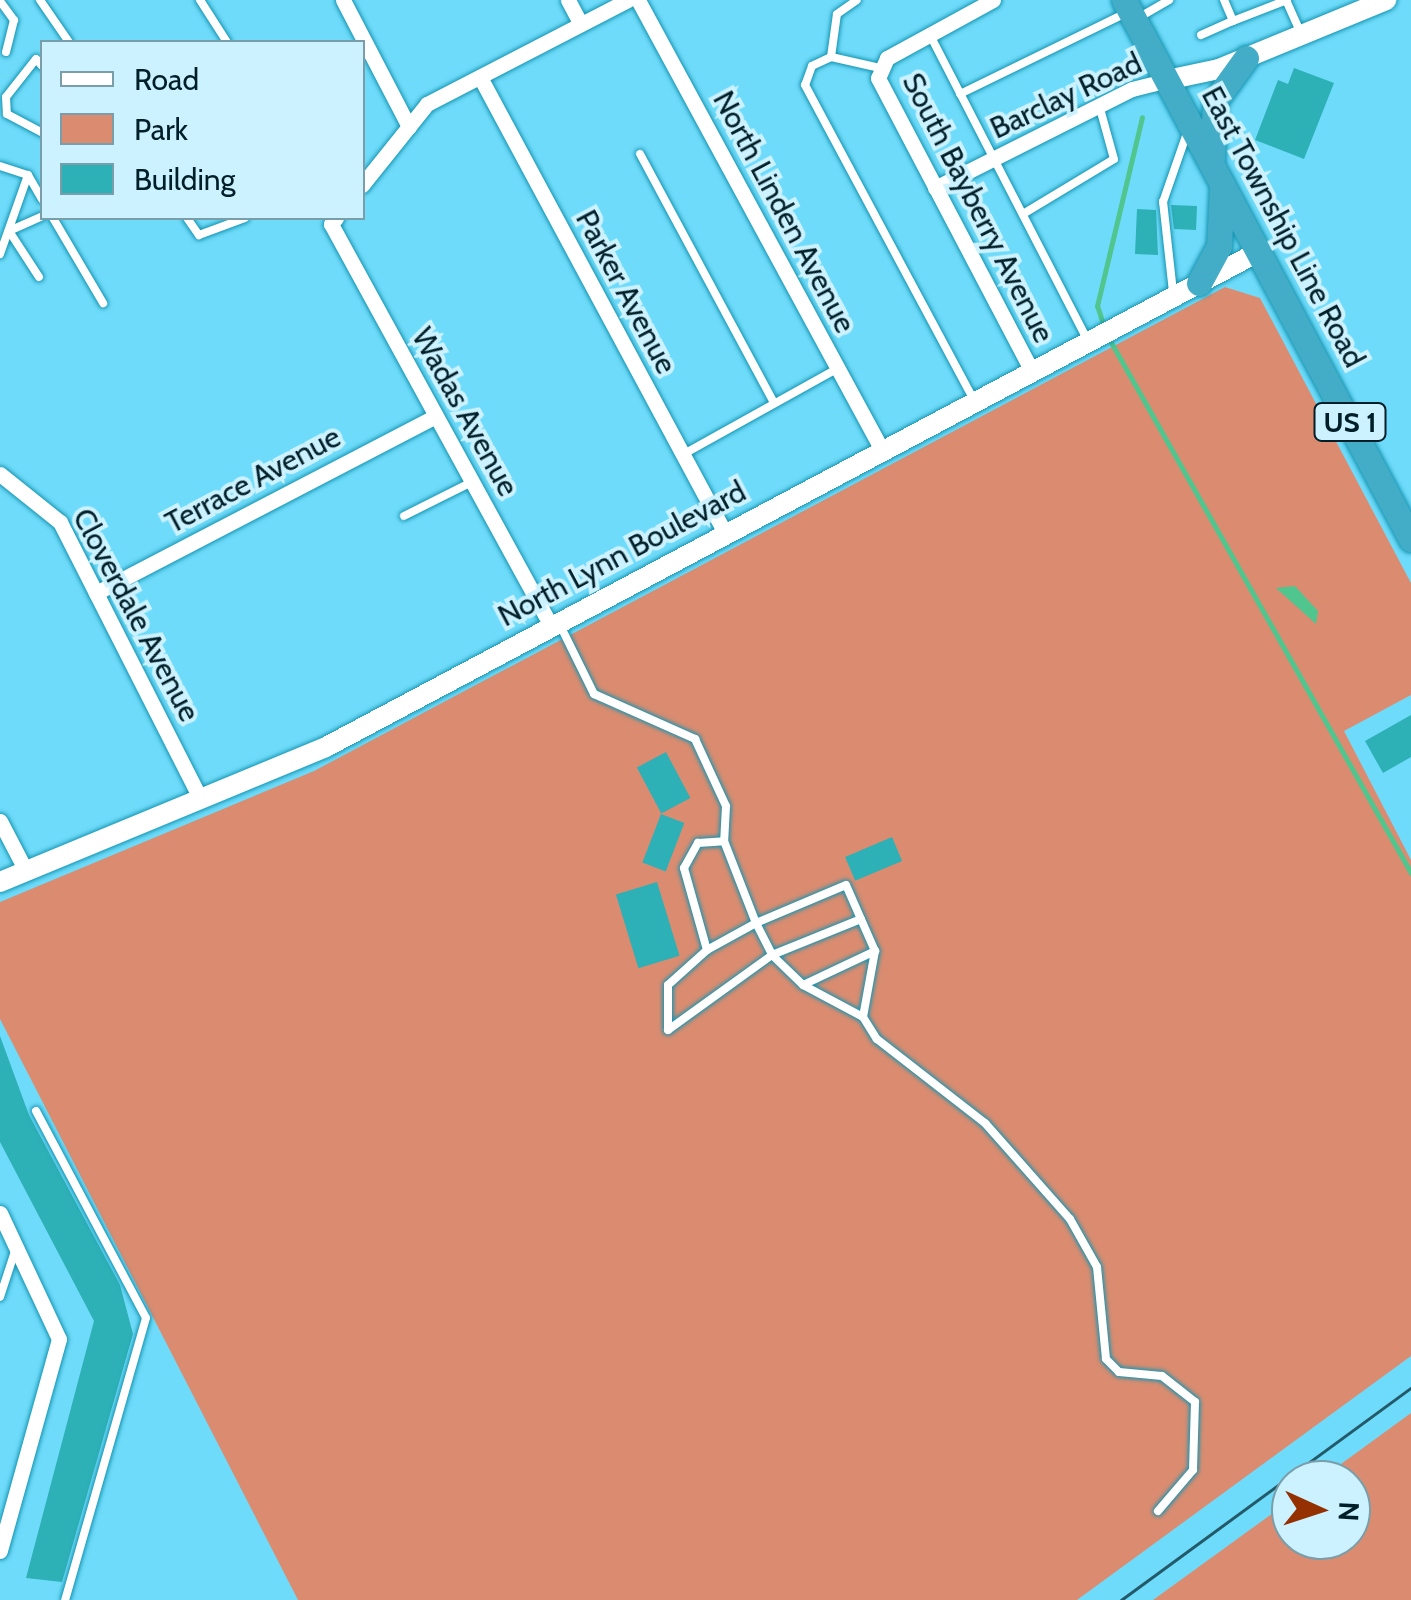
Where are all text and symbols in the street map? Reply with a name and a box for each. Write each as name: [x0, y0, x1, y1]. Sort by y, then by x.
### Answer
legend: [40, 40, 365, 220]
street label: Barclay Road: [985, 45, 1147, 147]
text: Road: [134, 61, 199, 98]
street label: South Bayberry Avenue: [894, 67, 1062, 349]
street label: East Township Line Road: [1194, 81, 1372, 373]
street label: North Linden Avenue: [705, 85, 863, 339]
text: Park: [134, 111, 188, 148]
text: Building: [134, 161, 236, 198]
street label: Parker Avenue: [568, 204, 684, 380]
street label: Wadas Avenue: [404, 322, 526, 502]
road number: US 1: [1312, 399, 1388, 445]
street label: Terrace Avenue: [159, 419, 347, 541]
street label: North Lynn Boulevard: [492, 474, 752, 634]
street label: Cloverdale Avenue: [65, 502, 207, 728]
north arrow: [1271, 1460, 1371, 1560]
text: N: [1331, 1501, 1366, 1522]

